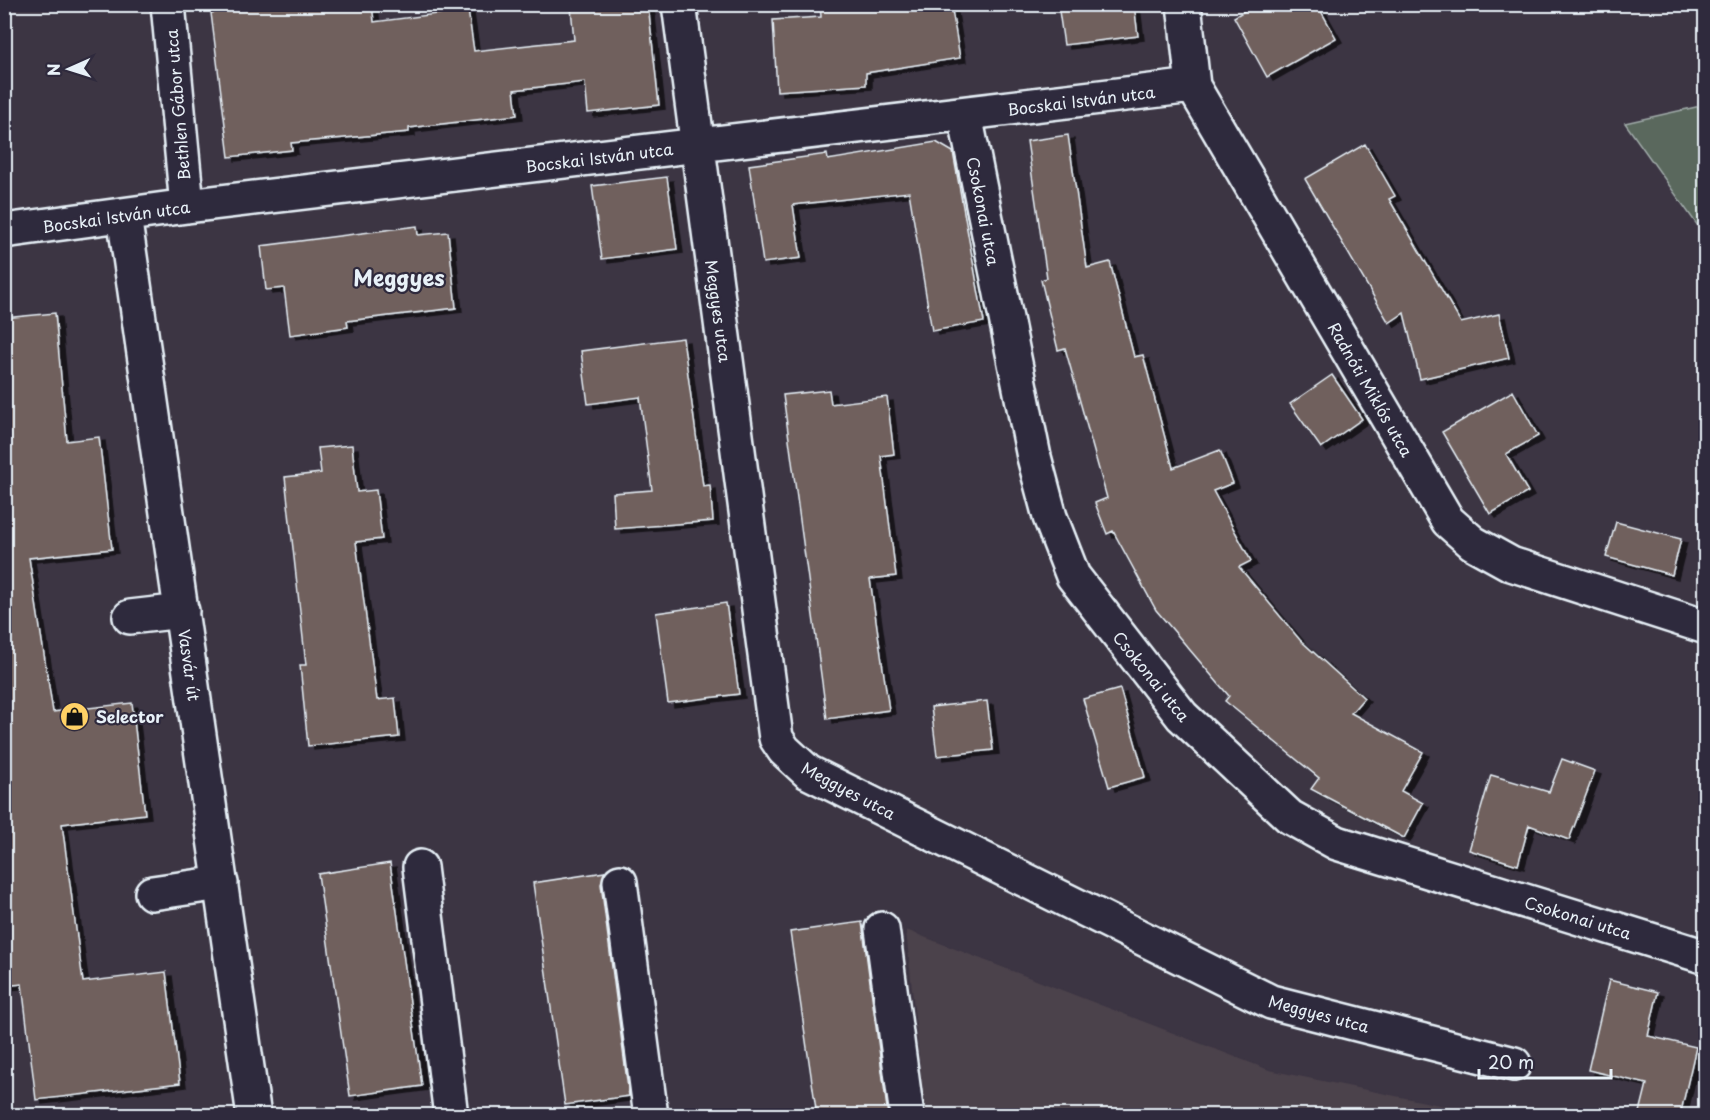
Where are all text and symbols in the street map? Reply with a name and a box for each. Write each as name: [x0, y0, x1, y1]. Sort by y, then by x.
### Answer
street label: Bethlen Gábor utca: [158, 28, 196, 181]
north arrow: [39, 39, 99, 99]
text: N: [41, 63, 65, 77]
street label: Bocskai István utca: [1006, 79, 1156, 121]
street label: Bocskai István utca: [524, 136, 674, 178]
street label: Csokonai utca: [962, 155, 1006, 268]
street label: Bocskai István utca: [41, 194, 191, 238]
street label: Meggyes utca: [700, 258, 738, 364]
district label: Meggyes: [353, 260, 445, 293]
street label: Radnóti Miklós utca: [1323, 317, 1419, 461]
street label: Csokonai utca: [1108, 626, 1196, 726]
street label: Vasvár út: [173, 628, 207, 703]
shop icon: Selector: [59, 700, 91, 732]
place label: Selector: [96, 704, 164, 728]
street label: Meggyes utca: [798, 755, 900, 825]
street label: Csokonai utca: [1522, 889, 1634, 945]
street label: Meggyes utca: [1266, 988, 1372, 1038]
scale bar: [1479, 1042, 1611, 1080]
text: 20 m: [1488, 1048, 1534, 1075]

